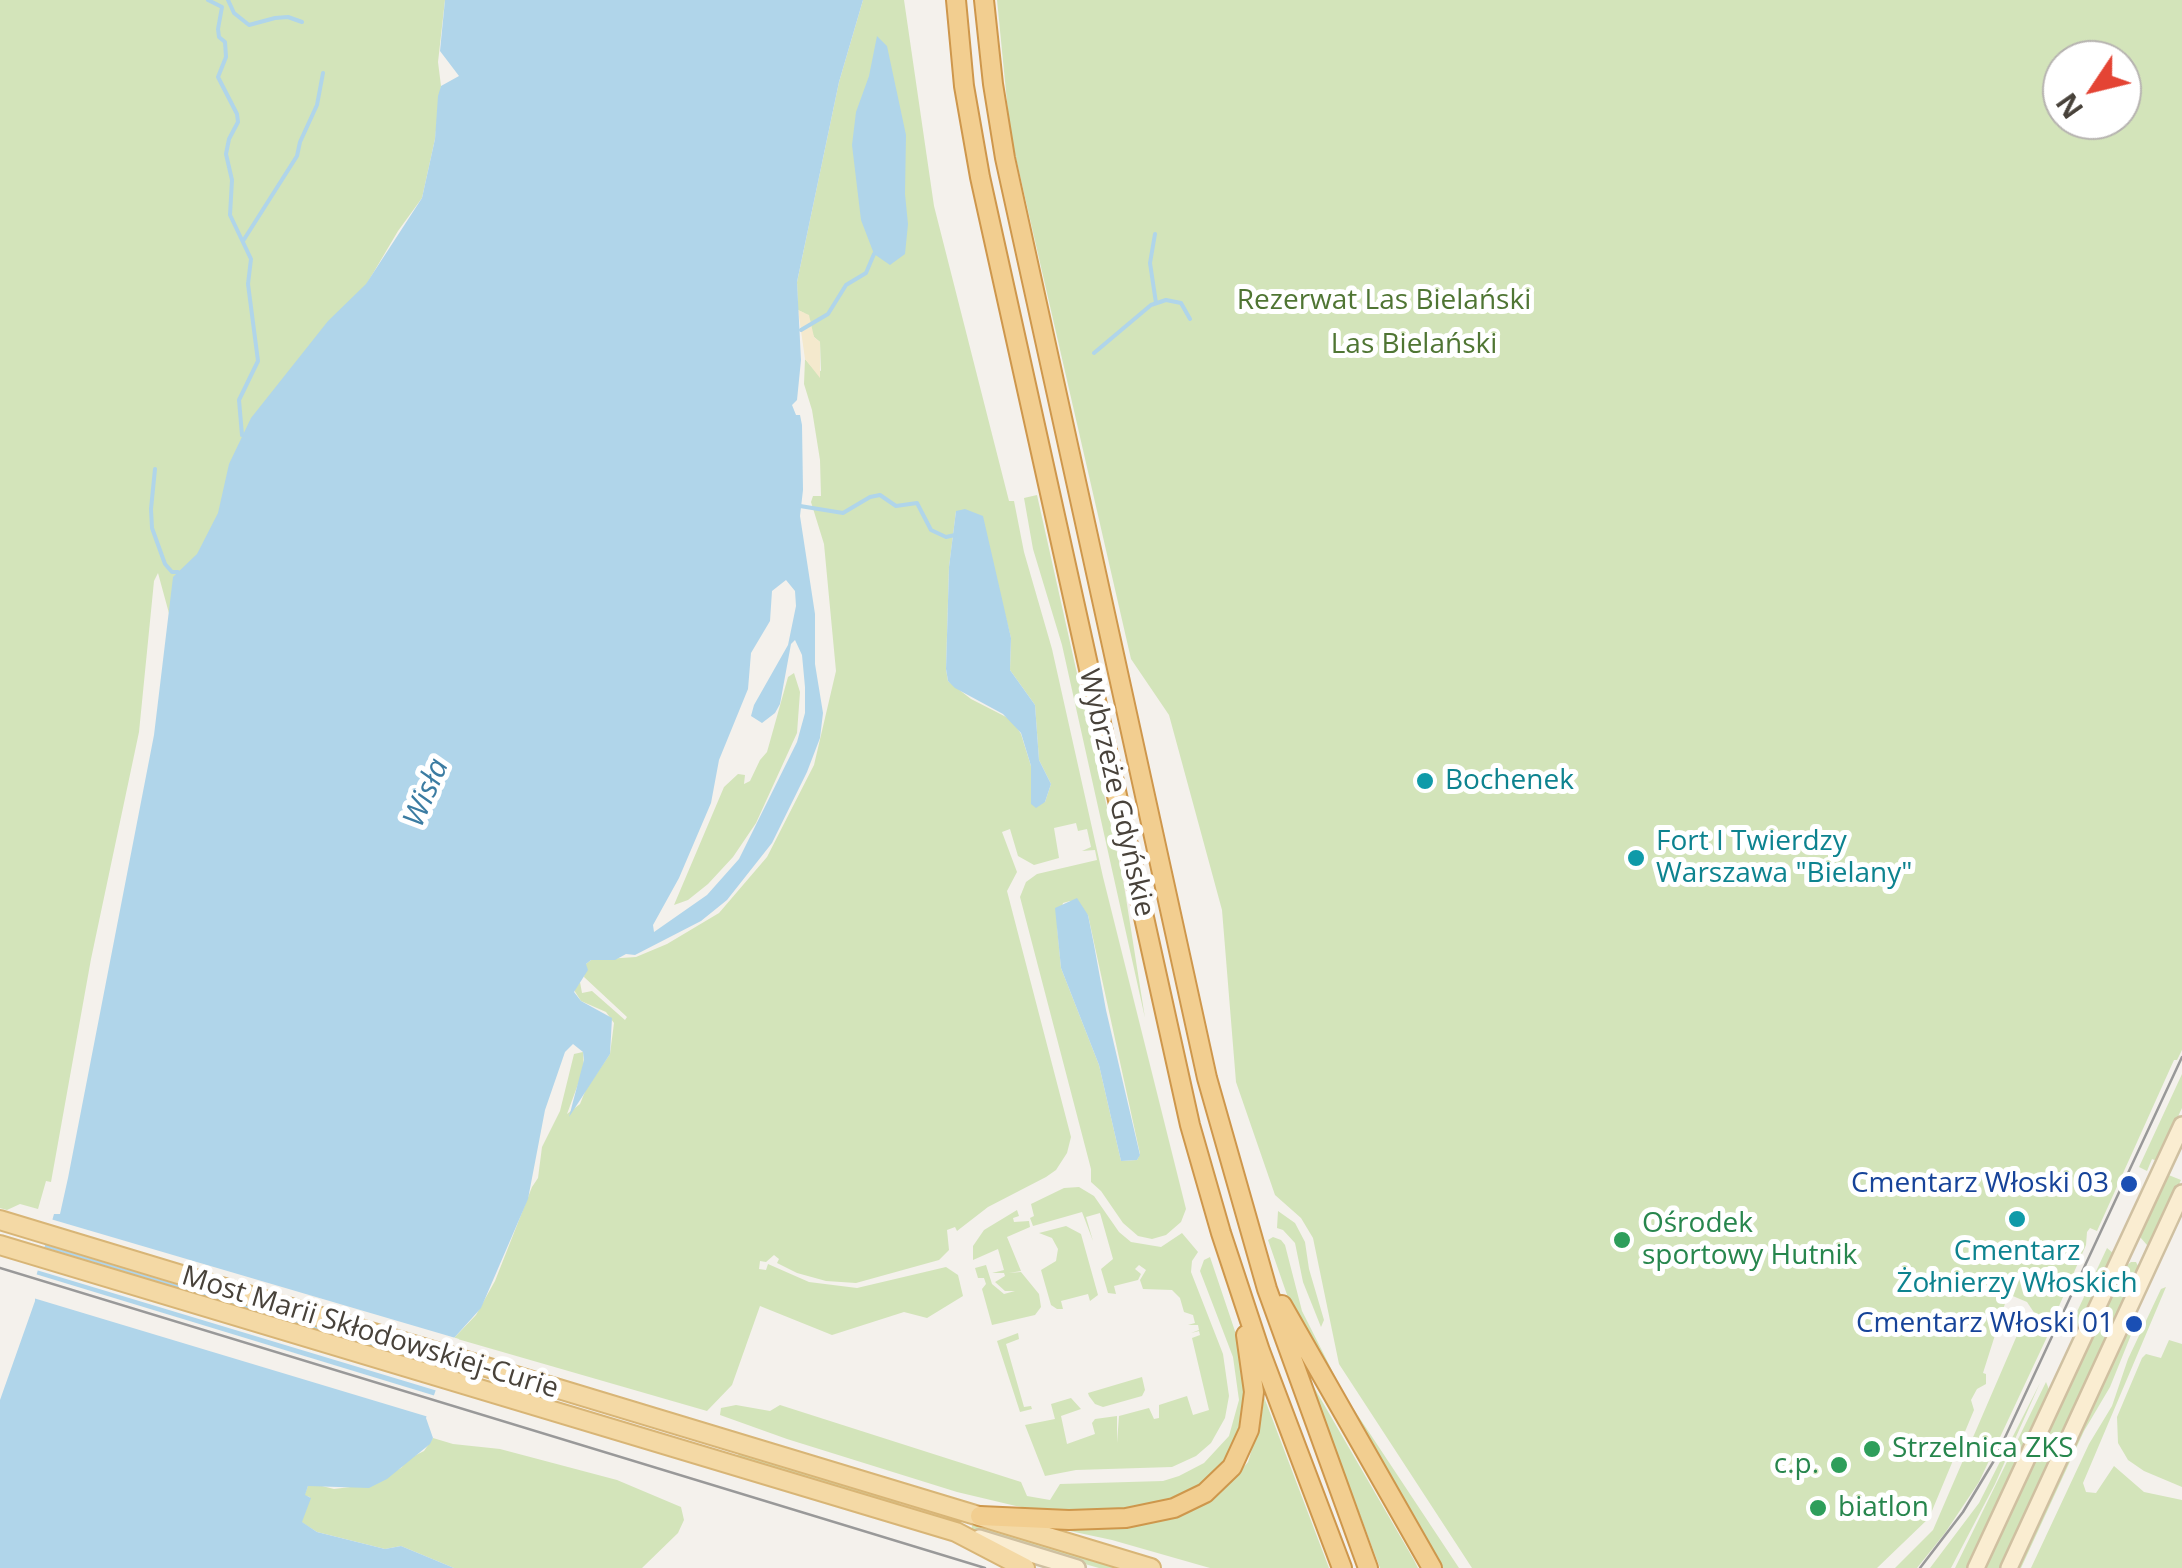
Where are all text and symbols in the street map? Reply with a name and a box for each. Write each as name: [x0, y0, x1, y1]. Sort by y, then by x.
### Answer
north arrow: [2042, 40, 2142, 140]
text: N: [2047, 86, 2091, 126]
park label: Rezerwat Las Bielański: [1237, 284, 1531, 318]
park label: Las Bielański: [1331, 328, 1497, 362]
street label: Wybrzeże Gdyńskie: [1071, 666, 1161, 920]
water label: Wisła: [397, 753, 457, 833]
place label: Bochenek: [1445, 764, 1574, 798]
marker: Bochenek: [1414, 770, 1436, 792]
place label: Fort I Twierdzy Warszawa "Bielany": [1656, 825, 1912, 891]
marker: Fort I Twierdzy Warszawa "Bielany": [1625, 847, 1647, 869]
place label: Cmentarz Włoski 03: [1851, 1167, 2109, 1201]
marker: Cmentarz Włoski 03: [2118, 1173, 2140, 1195]
place label: Ośrodek sportowy Hutnik: [1642, 1207, 1857, 1273]
marker: Cmentarz Żołnierzy Włoskich: [2006, 1208, 2028, 1230]
marker: Ośrodek sportowy Hutnik: [1611, 1229, 1633, 1251]
place label: Cmentarz Żołnierzy Włoskich: [1896, 1235, 2138, 1301]
street label: Most Marii Skłodowskiej-Curie: [178, 1260, 562, 1406]
place label: Cmentarz Włoski 01: [1856, 1307, 2114, 1341]
marker: Cmentarz Włoski 01: [2123, 1313, 2145, 1335]
place label: Strzelnica ZKS: [1892, 1432, 2074, 1466]
marker: Strzelnica ZKS: [1861, 1438, 1883, 1460]
place label: c.p.: [1774, 1448, 1819, 1482]
marker: c.p.: [1828, 1454, 1850, 1476]
place label: biatlon: [1838, 1491, 1929, 1525]
marker: biatlon: [1807, 1497, 1829, 1519]

